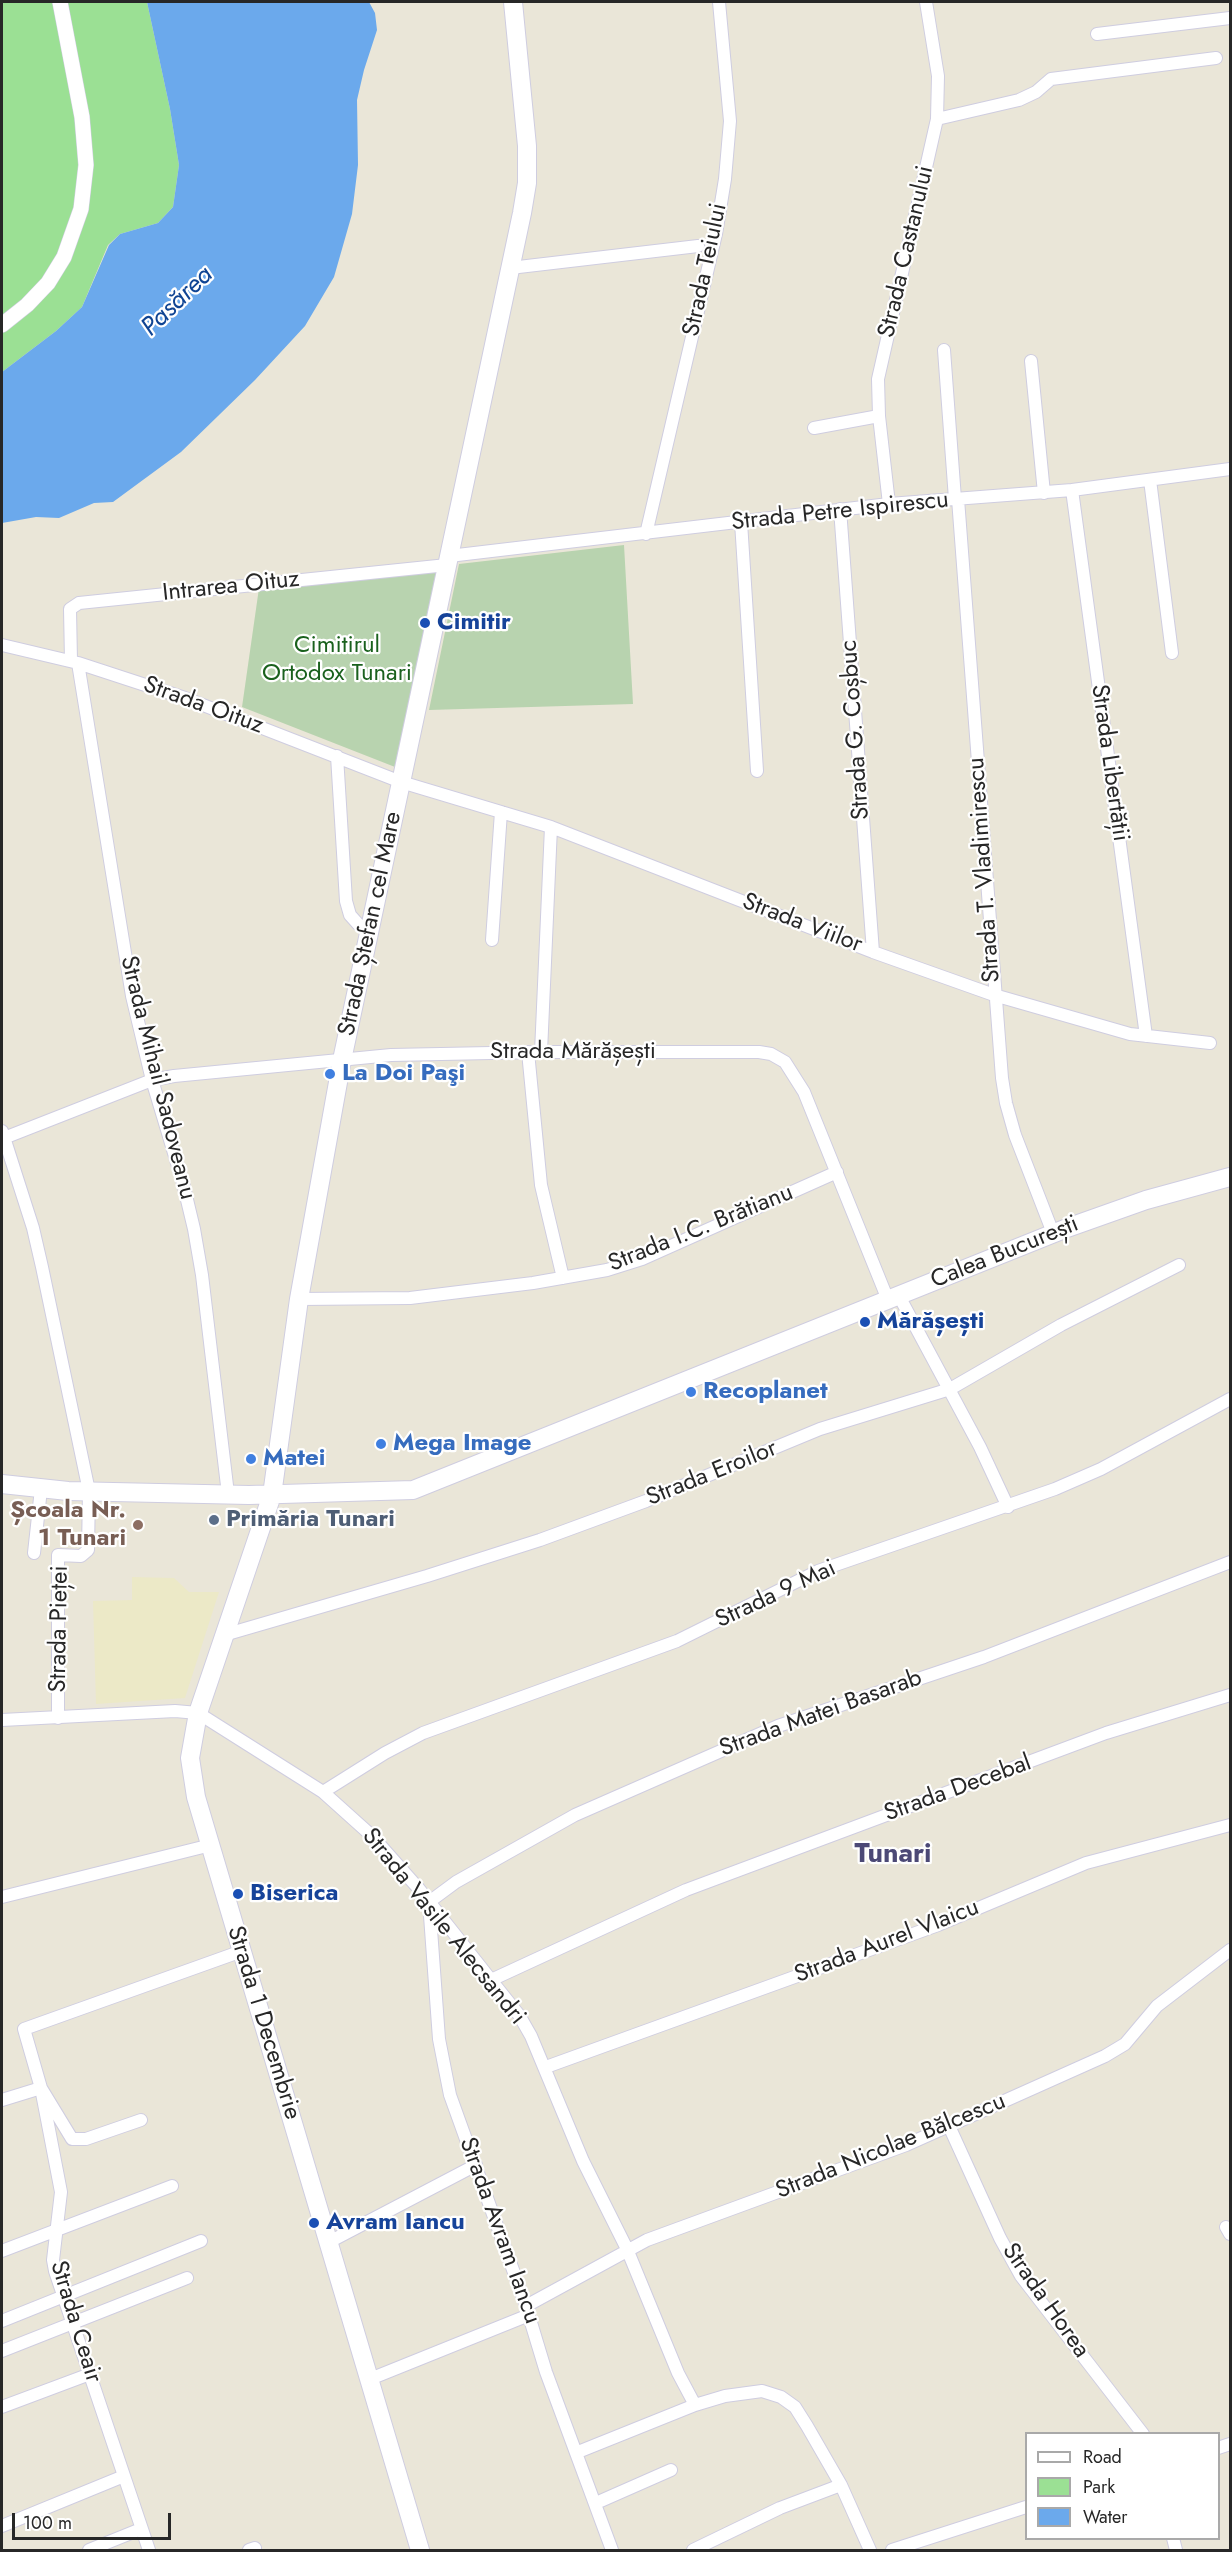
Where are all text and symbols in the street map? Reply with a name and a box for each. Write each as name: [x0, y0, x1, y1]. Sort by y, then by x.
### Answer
street label: Strada Castanului: [873, 163, 941, 341]
street label: Strada Teiului: [678, 201, 734, 339]
water label: Pasărea: [136, 260, 220, 344]
street label: Strada Petre Ispirescu: [730, 486, 950, 538]
street label: Intrarea Oituz: [161, 565, 301, 609]
place label: Cimitir: [437, 609, 511, 637]
marker: Cimitir: [418, 616, 432, 630]
park label: Cimitirul Ortodox Tunari: [262, 632, 412, 688]
street label: Strada G. Coșbuc: [835, 639, 877, 821]
street label: Strada Oituz: [139, 671, 267, 741]
street label: Strada Libertății: [1084, 683, 1134, 843]
street label: Strada T. Vladimirescu: [963, 756, 1007, 984]
street label: Strada Ștefan cel Mare: [333, 809, 409, 1039]
street label: Strada Viilor: [738, 888, 866, 960]
street label: Strada Mihail Sadoveanu: [113, 953, 201, 1203]
street label: Strada Mărășești: [490, 1038, 656, 1066]
place label: La Doi Paşi: [342, 1060, 465, 1088]
marker: La Doi Paşi: [323, 1067, 337, 1081]
street label: Strada I.C. Brătianu: [604, 1179, 798, 1279]
street label: Calea București: [927, 1210, 1083, 1296]
place label: Mărășești: [877, 1308, 984, 1336]
marker: Mărășești: [858, 1315, 872, 1329]
place label: Recoplanet: [703, 1378, 828, 1406]
marker: Recoplanet: [684, 1385, 698, 1399]
place label: Mega Image: [393, 1430, 532, 1458]
street label: Strada Eroilor: [642, 1435, 782, 1513]
marker: Mega Image: [374, 1437, 388, 1451]
place label: Matei: [263, 1445, 325, 1473]
marker: Matei: [244, 1452, 258, 1466]
place label: Școala Nr. 1 Tunari: [10, 1497, 126, 1553]
place label: Primăria Tunari: [226, 1506, 395, 1534]
marker: Primăria Tunari: [207, 1513, 221, 1527]
marker: Școala Nr. 1 Tunari: [131, 1518, 145, 1532]
street label: Strada 9 Mai: [711, 1555, 841, 1635]
street label: Strada Pieței: [44, 1565, 76, 1693]
street label: Strada Matei Basarab: [716, 1664, 926, 1764]
street label: Strada Decebal: [881, 1749, 1035, 1829]
street label: Strada Vasile Alecsandri: [355, 1823, 531, 2031]
district label: Tunari: [854, 1839, 932, 1871]
place label: Biserica: [250, 1880, 339, 1908]
marker: Biserica: [231, 1887, 245, 1901]
street label: Strada Aurel Vlaicu: [791, 1894, 983, 1990]
street label: Strada 1 Decembrie: [220, 1923, 306, 2123]
street label: Strada Nicolae Bălcescu: [772, 2088, 1010, 2206]
street label: Strada Avram Iancu: [452, 2134, 546, 2328]
place label: Avram Iancu: [326, 2209, 465, 2237]
marker: Avram Iancu: [307, 2216, 321, 2230]
street label: Strada Horea: [995, 2238, 1095, 2364]
street label: Strada Ceair: [43, 2258, 107, 2386]
legend: [1025, 2432, 1220, 2540]
text: Road: [1083, 2444, 1122, 2470]
text: Park: [1083, 2474, 1115, 2500]
scale bar: [15, 2501, 174, 2539]
text: Water: [1083, 2504, 1127, 2530]
text: 100 m: [23, 2510, 72, 2536]

